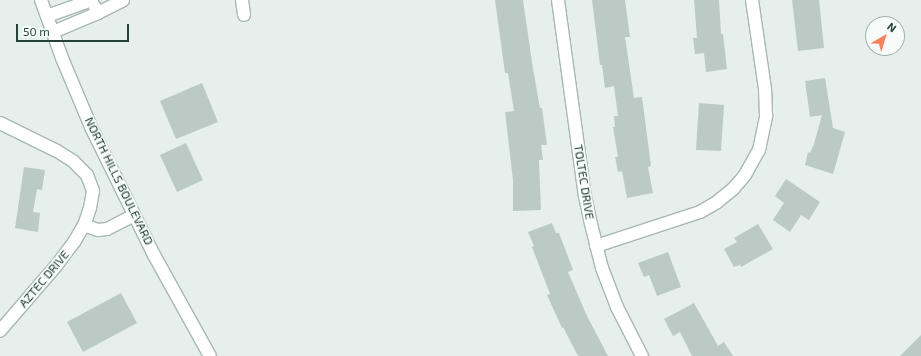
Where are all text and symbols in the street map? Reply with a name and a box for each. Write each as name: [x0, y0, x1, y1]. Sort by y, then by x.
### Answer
scale bar: [18, 16, 131, 42]
north arrow: [865, 16, 905, 56]
text: N: [885, 19, 899, 35]
text: 50 m: [23, 24, 50, 38]
street label: NORTH HILLS BOULEVARD: [82, 115, 156, 247]
street label: TOLTEC DRIVE: [571, 144, 597, 220]
street label: AZTEC DRIVE: [16, 248, 72, 310]

